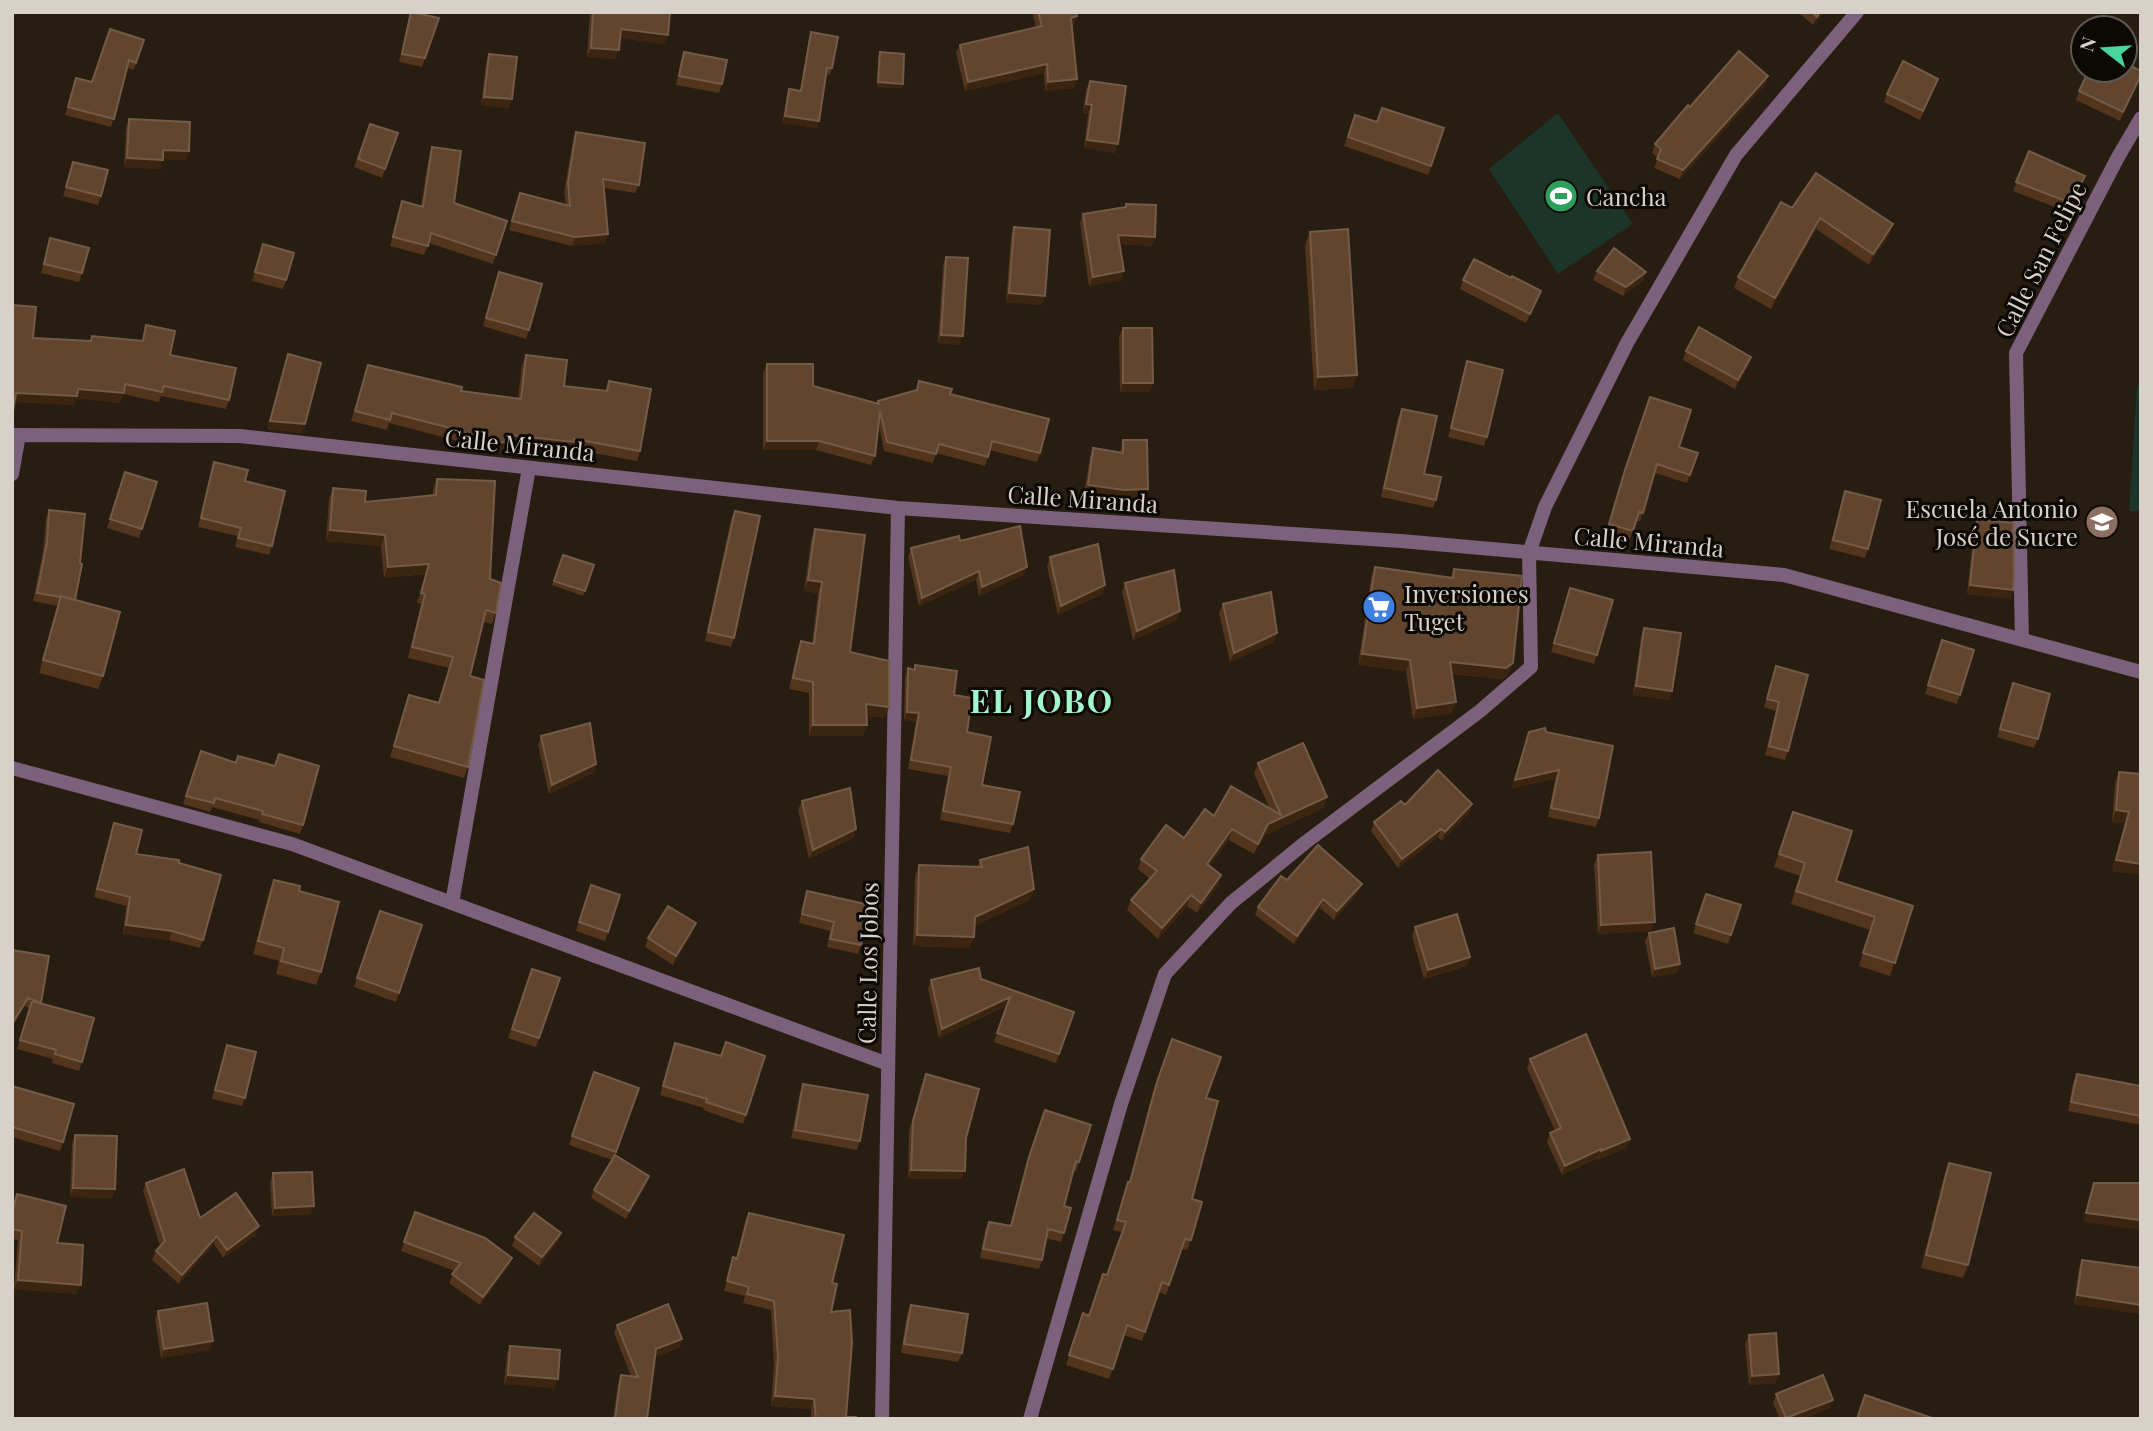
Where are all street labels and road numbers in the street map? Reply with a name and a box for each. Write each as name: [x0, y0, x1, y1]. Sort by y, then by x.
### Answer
street label: Calle San Felipe: [1987, 176, 2093, 342]
street label: Calle Miranda: [443, 420, 597, 468]
street label: Calle Miranda: [1007, 477, 1159, 519]
street label: Calle Miranda: [1572, 518, 1726, 564]
street label: Calle Los Jobos: [850, 882, 884, 1044]

